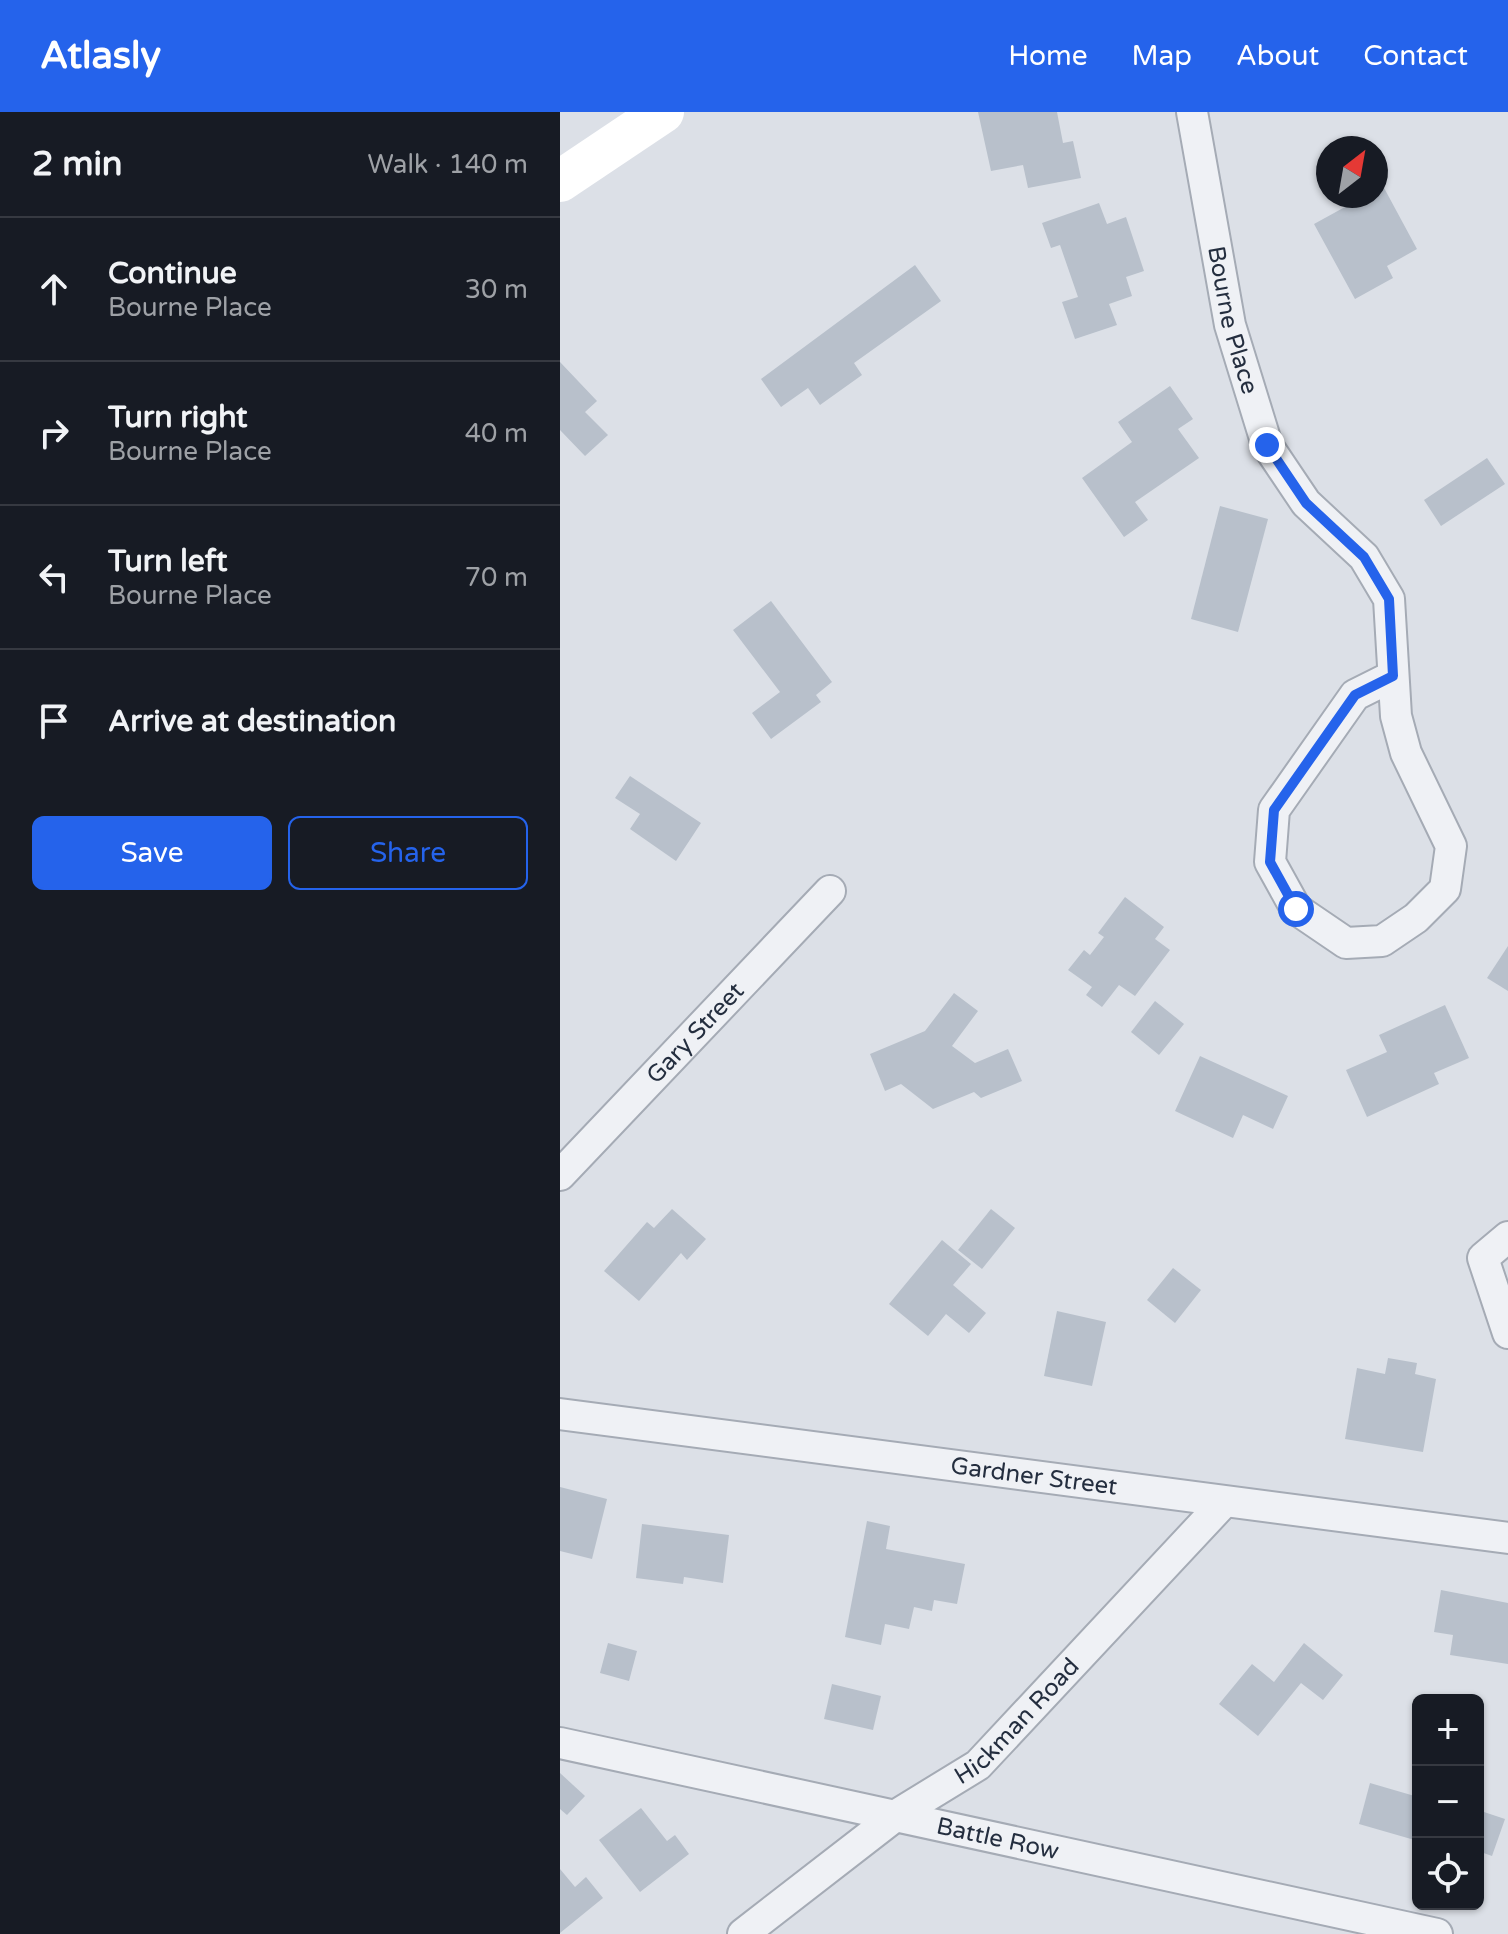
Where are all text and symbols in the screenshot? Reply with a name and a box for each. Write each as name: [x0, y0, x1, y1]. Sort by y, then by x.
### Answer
text: Atlasly: [40, 33, 161, 79]
text: Home: [1008, 39, 1088, 73]
text: Map: [1132, 39, 1192, 73]
text: About: [1236, 39, 1319, 73]
text: Contact: [1363, 39, 1468, 73]
north arrow: [1316, 136, 1388, 208]
text: 2 min: [32, 144, 123, 185]
text: Walk · 140 m: [368, 149, 528, 180]
street label: Bourne Place: [1202, 244, 1265, 397]
text: Continue: [108, 255, 237, 292]
icon: ahead: [32, 267, 76, 311]
text: 30 m: [465, 274, 528, 305]
text: Bourne Place: [108, 292, 272, 323]
text: Turn right: [108, 399, 248, 436]
icon: right: [32, 411, 76, 455]
text: 40 m: [465, 418, 528, 449]
route end: [1249, 427, 1285, 463]
text: Bourne Place: [108, 436, 272, 467]
text: Turn left: [108, 543, 227, 580]
icon: left: [32, 555, 76, 599]
text: 70 m: [465, 562, 528, 593]
text: Bourne Place: [108, 580, 272, 611]
icon: arrive: [32, 699, 76, 743]
text: Arrive at destination: [108, 703, 396, 740]
button: Save: [32, 816, 272, 890]
button: Share: [288, 816, 528, 890]
route start: [1278, 891, 1314, 927]
street label: Gary Street: [640, 976, 750, 1090]
street label: Gardner Street: [949, 1451, 1119, 1501]
street label: Hickman Road: [949, 1652, 1085, 1790]
map controls: [1412, 1694, 1484, 1910]
button: +: [1412, 1694, 1484, 1766]
button: −: [1412, 1766, 1484, 1838]
street label: Battle Row: [934, 1811, 1062, 1866]
button: locate: [1412, 1838, 1484, 1910]

